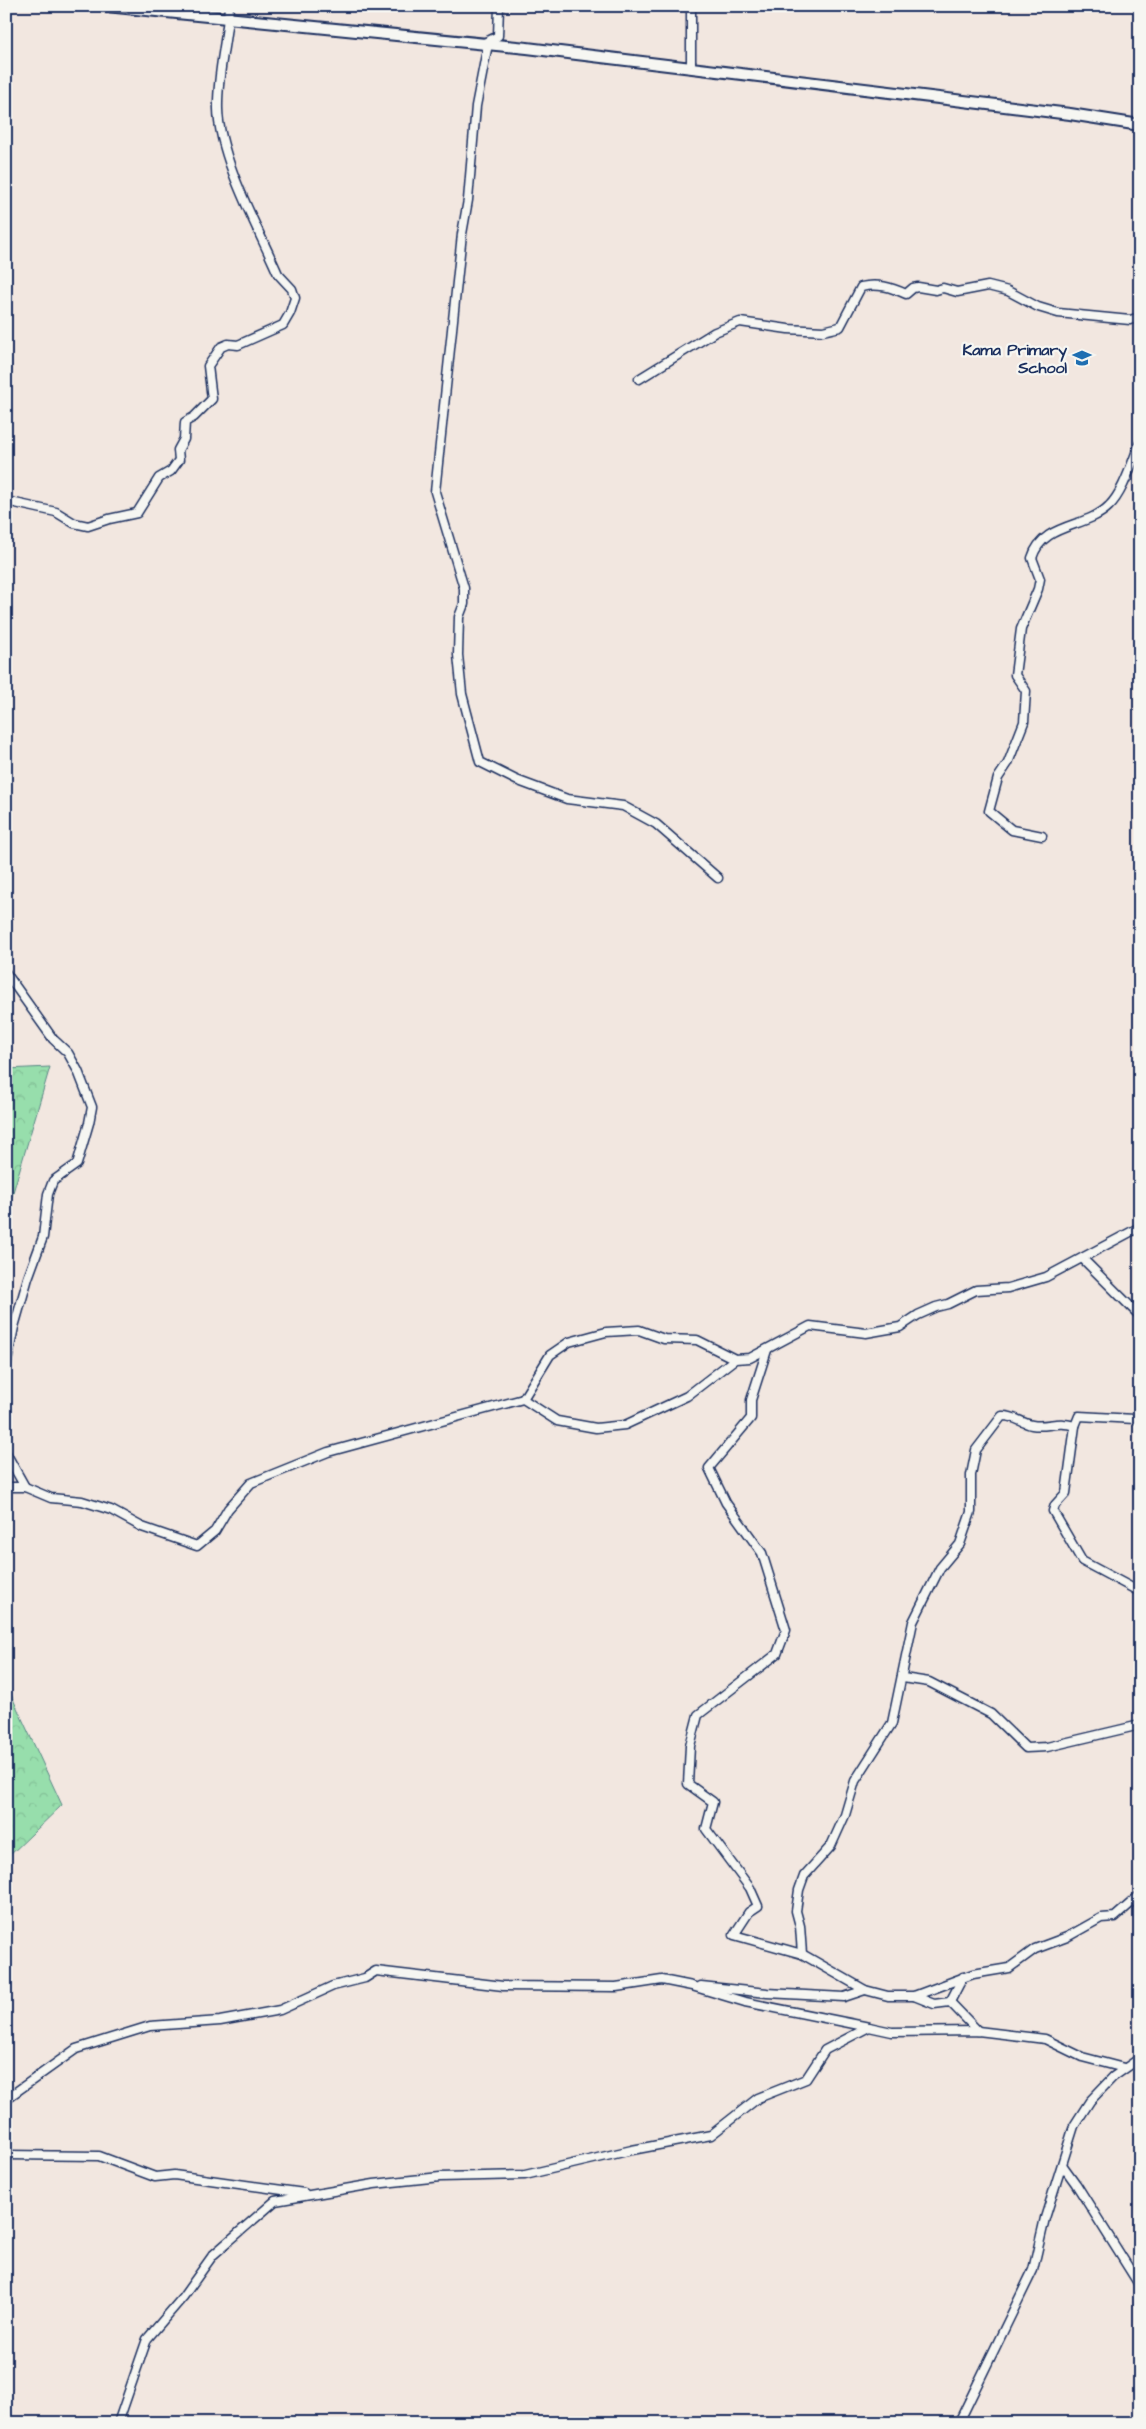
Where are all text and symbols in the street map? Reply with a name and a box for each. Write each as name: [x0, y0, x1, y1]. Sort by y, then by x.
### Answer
place label: Kama Primary School: [963, 339, 1067, 379]
school or university icon: Kama Primary School: [1071, 347, 1093, 369]

